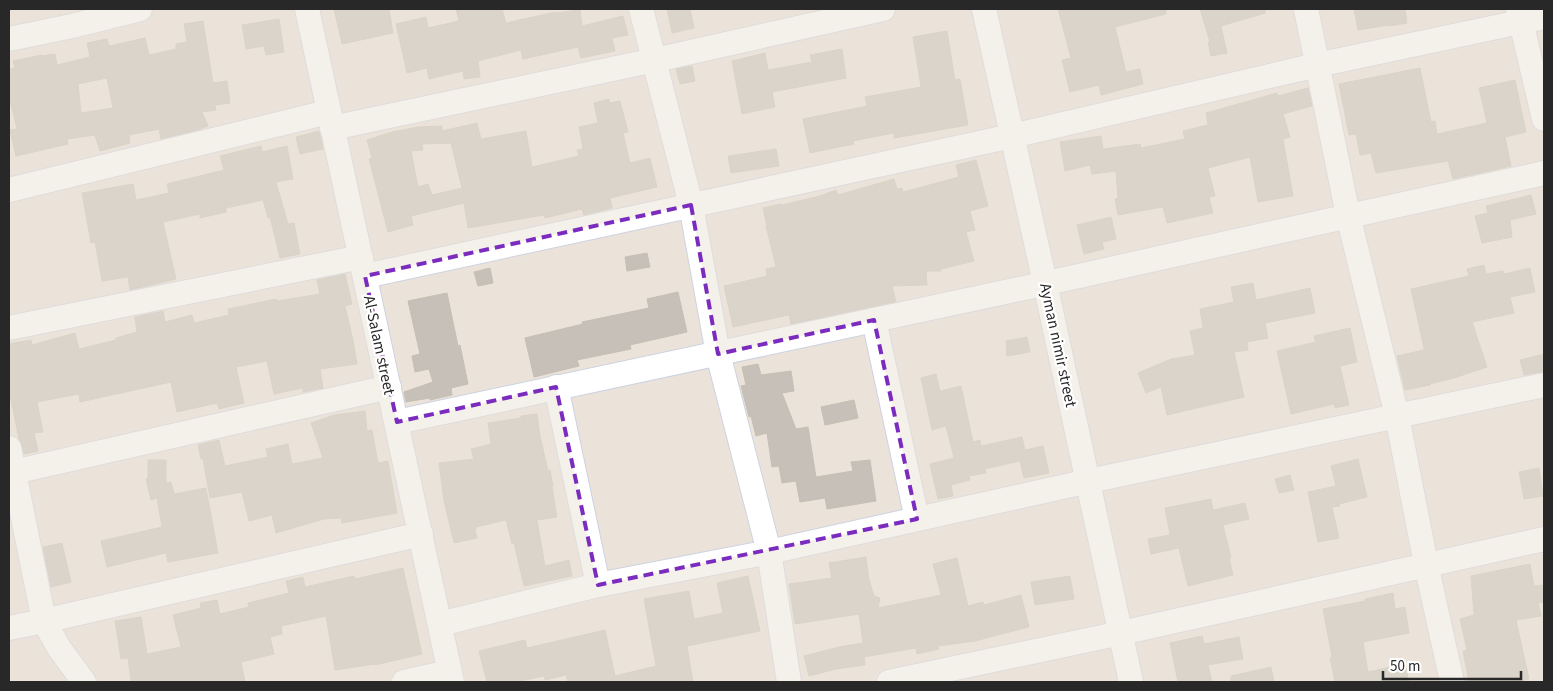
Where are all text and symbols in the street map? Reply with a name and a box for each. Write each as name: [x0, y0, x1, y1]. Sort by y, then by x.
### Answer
street label: Ayman nimir street: [1034, 281, 1082, 410]
street label: Al-Salam street: [358, 294, 400, 397]
scale bar: [1383, 648, 1520, 680]
text: 50 m: [1390, 656, 1420, 677]

